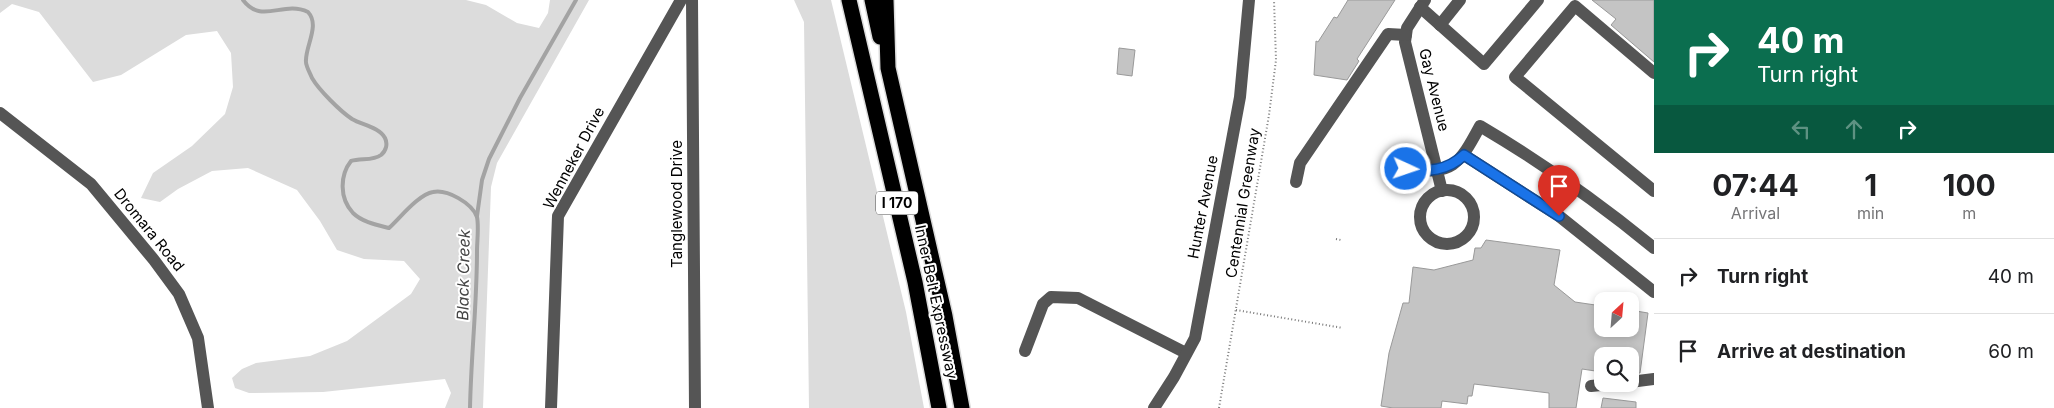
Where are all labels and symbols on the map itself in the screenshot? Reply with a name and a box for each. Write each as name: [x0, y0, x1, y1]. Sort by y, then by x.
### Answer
street label: Gay Avenue: [1415, 46, 1454, 133]
street label: Wenneker Drive: [539, 103, 608, 212]
street label: Centennial Greenway: [1221, 126, 1264, 279]
street label: Tanglewood Drive: [667, 140, 686, 268]
position arrow: [1379, 142, 1431, 194]
street label: Hunter Avenue: [1183, 154, 1222, 260]
pin: [1538, 165, 1580, 216]
street label: Dromara Road: [110, 184, 189, 275]
road number: I 170: [876, 192, 918, 214]
street label: Inner Belt Expressway: [911, 223, 962, 381]
water label: Black Creek: [452, 229, 474, 321]
north arrow: [1594, 292, 1639, 338]

